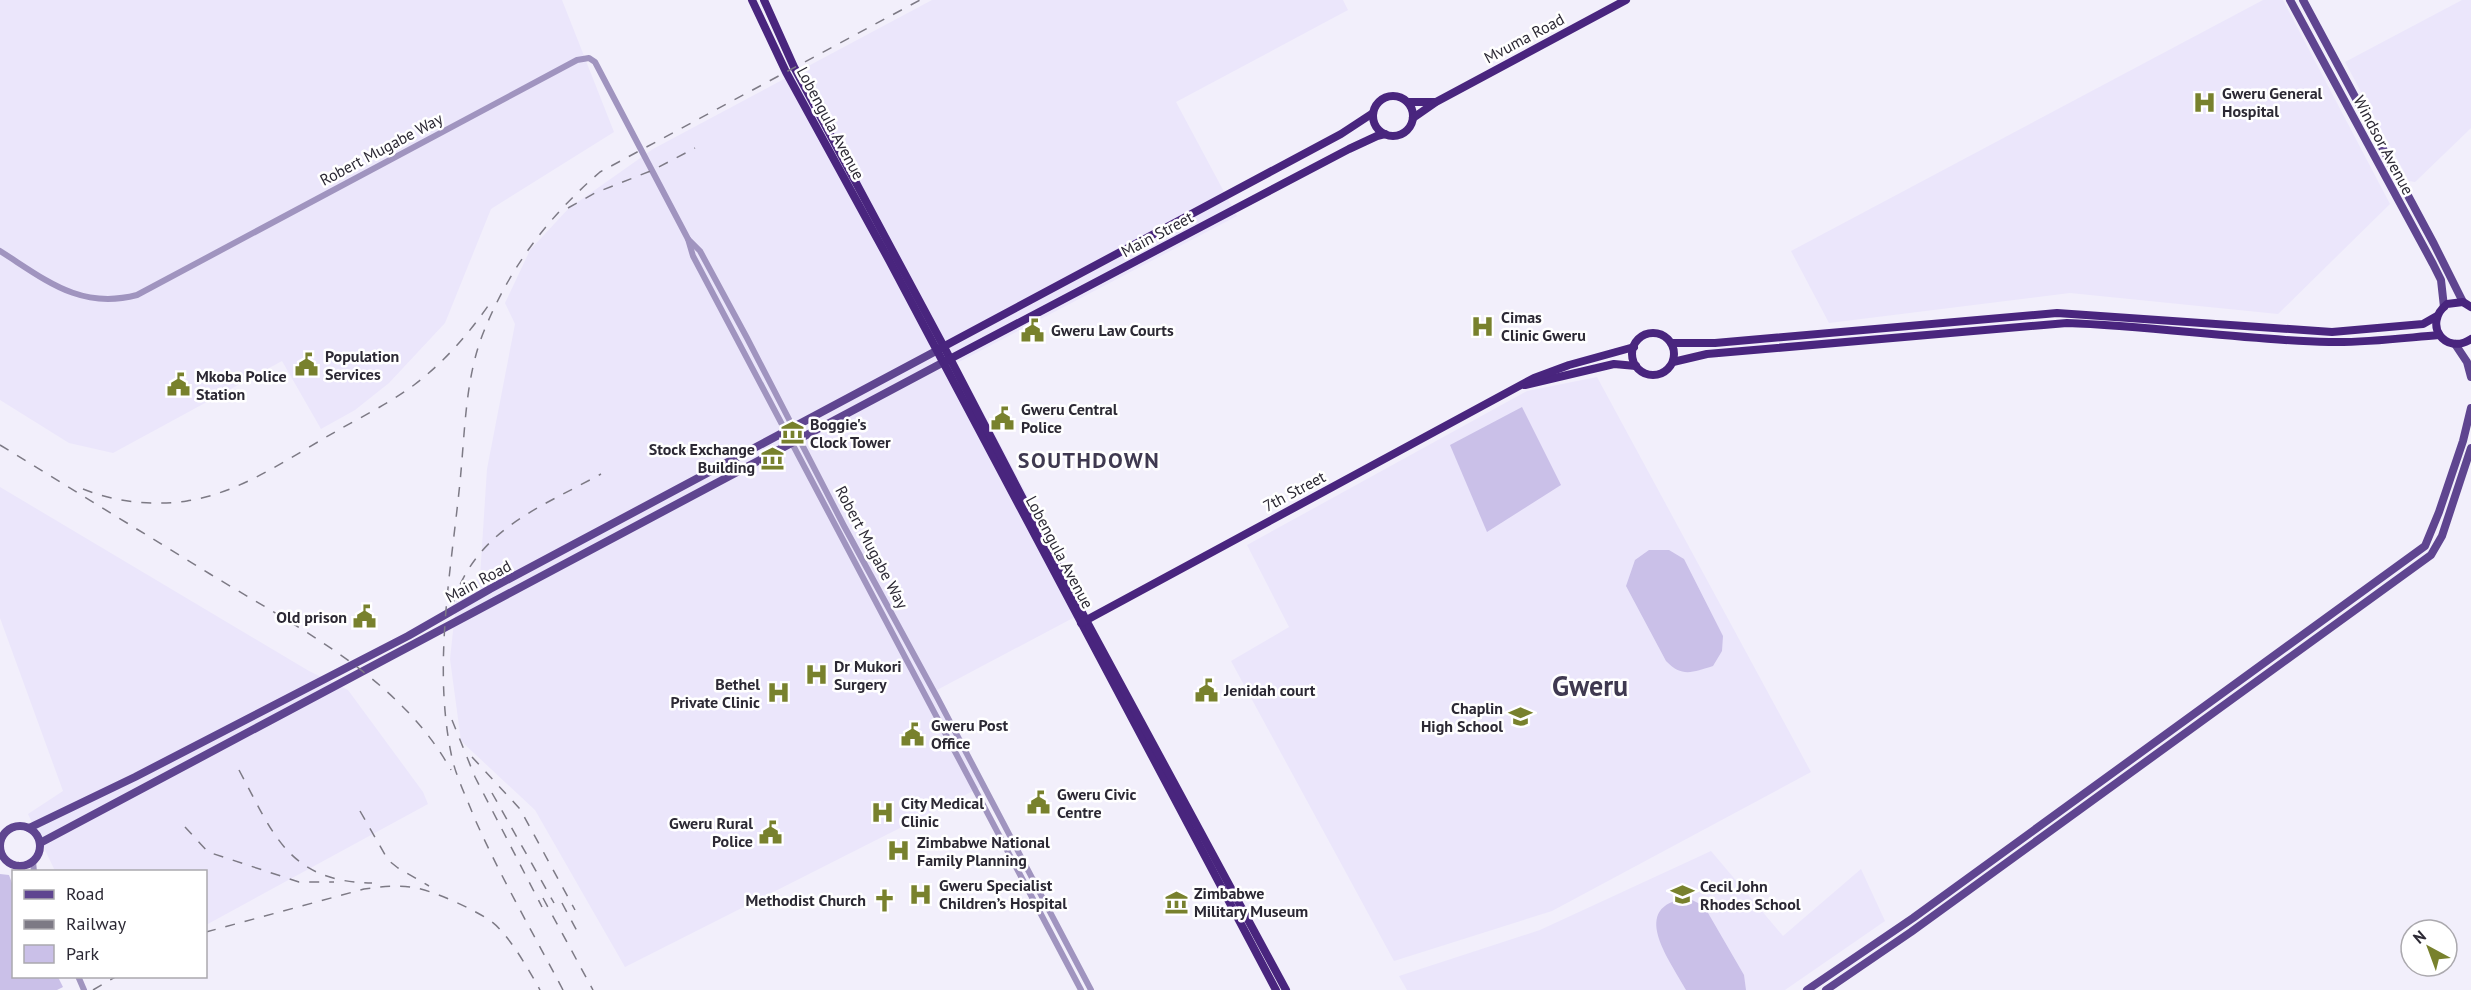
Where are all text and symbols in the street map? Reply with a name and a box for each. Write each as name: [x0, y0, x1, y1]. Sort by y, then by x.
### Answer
street label: Mvuma Road: [1480, 8, 1568, 68]
street label: Lobengula Avenue: [793, 63, 869, 183]
place label: Gweru General Hospital: [2222, 83, 2323, 121]
hospital icon: Gweru General Hospital: [2191, 89, 2217, 115]
street label: Windsor Avenue: [2349, 92, 2419, 198]
street label: Robert Mugabe Way: [316, 108, 446, 190]
street label: Main Street: [1118, 206, 1197, 261]
place label: Cimas Clinic Gweru: [1501, 307, 1586, 345]
hospital icon: Cimas Clinic Gweru: [1470, 313, 1496, 339]
public building icon: Gweru Law Courts: [1020, 317, 1046, 343]
place label: Gweru Law Courts: [1051, 320, 1174, 340]
place label: Population Services: [325, 346, 399, 384]
public building icon: Population Services: [294, 352, 320, 378]
place label: Mkoba Police Station: [196, 366, 287, 404]
public building icon: Mkoba Police Station: [165, 372, 191, 398]
place label: Gweru Central Police: [1021, 399, 1118, 437]
public building icon: Gweru Central Police: [990, 405, 1016, 431]
place label: Boggie's Clock Tower: [810, 414, 891, 452]
museum icon: Boggie's Clock Tower: [779, 420, 805, 446]
place label: Stock Exchange Building: [649, 439, 755, 477]
museum icon: Stock Exchange Building: [760, 445, 786, 471]
district label: SOUTHDOWN: [1018, 446, 1160, 474]
street label: 7th Street: [1259, 466, 1329, 516]
street label: Robert Mugabe Way: [831, 482, 913, 612]
street label: Lobengula Avenue: [1022, 492, 1098, 612]
street label: Main Road: [442, 555, 514, 607]
public building icon: Old prison: [352, 604, 378, 630]
place label: Old prison: [276, 607, 347, 627]
place label: Dr Mukori Surgery: [834, 656, 902, 694]
hospital icon: Dr Mukori Surgery: [803, 662, 829, 688]
district label: Gweru: [1552, 667, 1628, 704]
place label: Bethel Private Clinic: [670, 674, 760, 712]
public building icon: Jenidah court: [1193, 677, 1219, 703]
hospital icon: Bethel Private Clinic: [765, 680, 791, 706]
place label: Jenidah court: [1223, 680, 1316, 700]
place label: Chaplin High School: [1421, 698, 1503, 736]
school or university icon: Chaplin High School: [1508, 704, 1534, 730]
place label: Gweru Post Office: [931, 715, 1008, 753]
public building icon: Gweru Post Office: [900, 721, 926, 747]
place label: Gweru Civic Centre: [1057, 784, 1137, 822]
public building icon: Gweru Civic Centre: [1026, 790, 1052, 816]
place label: City Medical Clinic: [901, 793, 984, 831]
hospital icon: City Medical Clinic: [870, 799, 896, 825]
place label: Gweru Rural Police: [669, 813, 753, 851]
public building icon: Gweru Rural Police: [758, 819, 784, 845]
place label: Zimbabwe National Family Planning: [917, 832, 1050, 870]
hospital icon: Zimbabwe National Family Planning: [886, 838, 912, 864]
legend: [12, 870, 207, 978]
place label: Gweru Specialist Children’s Hospital: [939, 875, 1067, 913]
place label: Cecil John Rhodes School: [1700, 876, 1801, 914]
hospital icon: Gweru Specialist Children’s Hospital: [908, 881, 934, 907]
text: Road: [66, 882, 104, 905]
school or university icon: Cecil John Rhodes School: [1669, 882, 1695, 908]
place label: Zimbabwe Military Museum: [1194, 883, 1308, 921]
church icon: Methodist Church: [871, 887, 897, 913]
museum icon: Zimbabwe Military Museum: [1163, 889, 1189, 915]
place label: Methodist Church: [746, 890, 866, 910]
text: Railway: [66, 912, 127, 935]
north arrow: [2399, 918, 2459, 978]
text: N: [2409, 926, 2430, 948]
text: Park: [66, 942, 99, 965]

